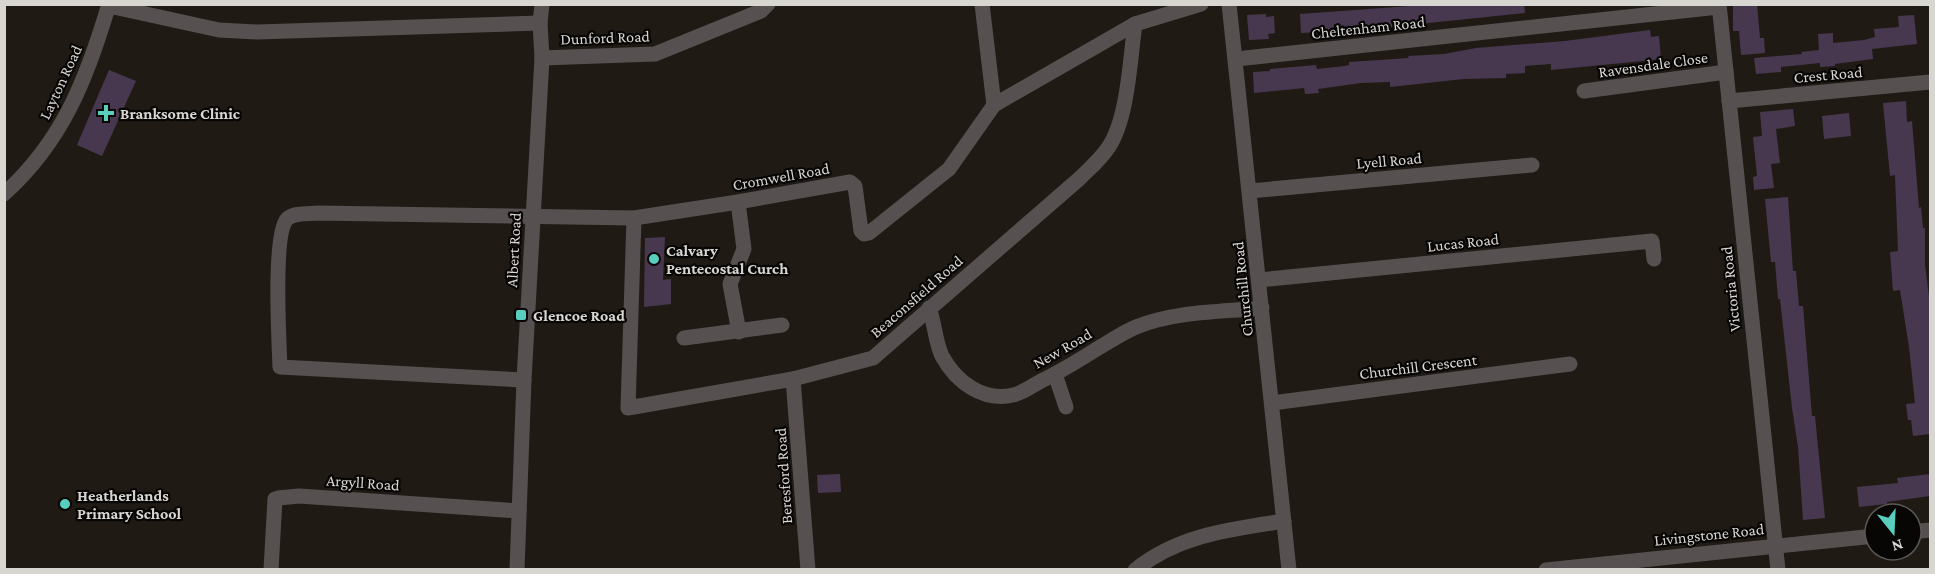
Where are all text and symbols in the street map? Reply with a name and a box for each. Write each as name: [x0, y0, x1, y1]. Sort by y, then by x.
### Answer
street label: Cheltenham Road: [1310, 13, 1426, 42]
street label: Dunford Road: [560, 27, 651, 48]
street label: Layton Road: [36, 42, 86, 122]
street label: Ravensdale Close: [1597, 48, 1709, 81]
street label: Crest Road: [1793, 63, 1864, 86]
marker: Branksome Clinic: [97, 104, 115, 122]
place label: Branksome Clinic: [120, 105, 240, 122]
street label: Lyell Road: [1356, 149, 1423, 173]
street label: Cromwell Road: [731, 160, 831, 193]
street label: Albert Road: [503, 212, 524, 288]
street label: Lucas Road: [1426, 230, 1500, 255]
street label: Churchill Road: [1229, 240, 1256, 337]
place label: Calvary Pentecostal Curch: [666, 242, 788, 277]
street label: Victoria Road: [1718, 245, 1743, 332]
street label: Beaconsfield Road: [867, 251, 966, 341]
marker: Calvary Pentecostal Curch: [647, 252, 661, 266]
place label: Glencoe Road: [533, 307, 625, 324]
marker: Glencoe Road: [514, 308, 528, 322]
street label: New Road: [1030, 325, 1095, 372]
street label: Churchill Crescent: [1358, 351, 1478, 382]
street label: Beresford Road: [772, 427, 795, 525]
street label: Argyll Road: [326, 471, 401, 495]
place label: Heatherlands Primary School: [77, 487, 182, 522]
marker: Heatherlands Primary School: [58, 497, 72, 511]
north arrow: [1863, 502, 1923, 562]
street label: Livingstone Road: [1653, 520, 1766, 550]
text: N: [1890, 536, 1905, 556]

